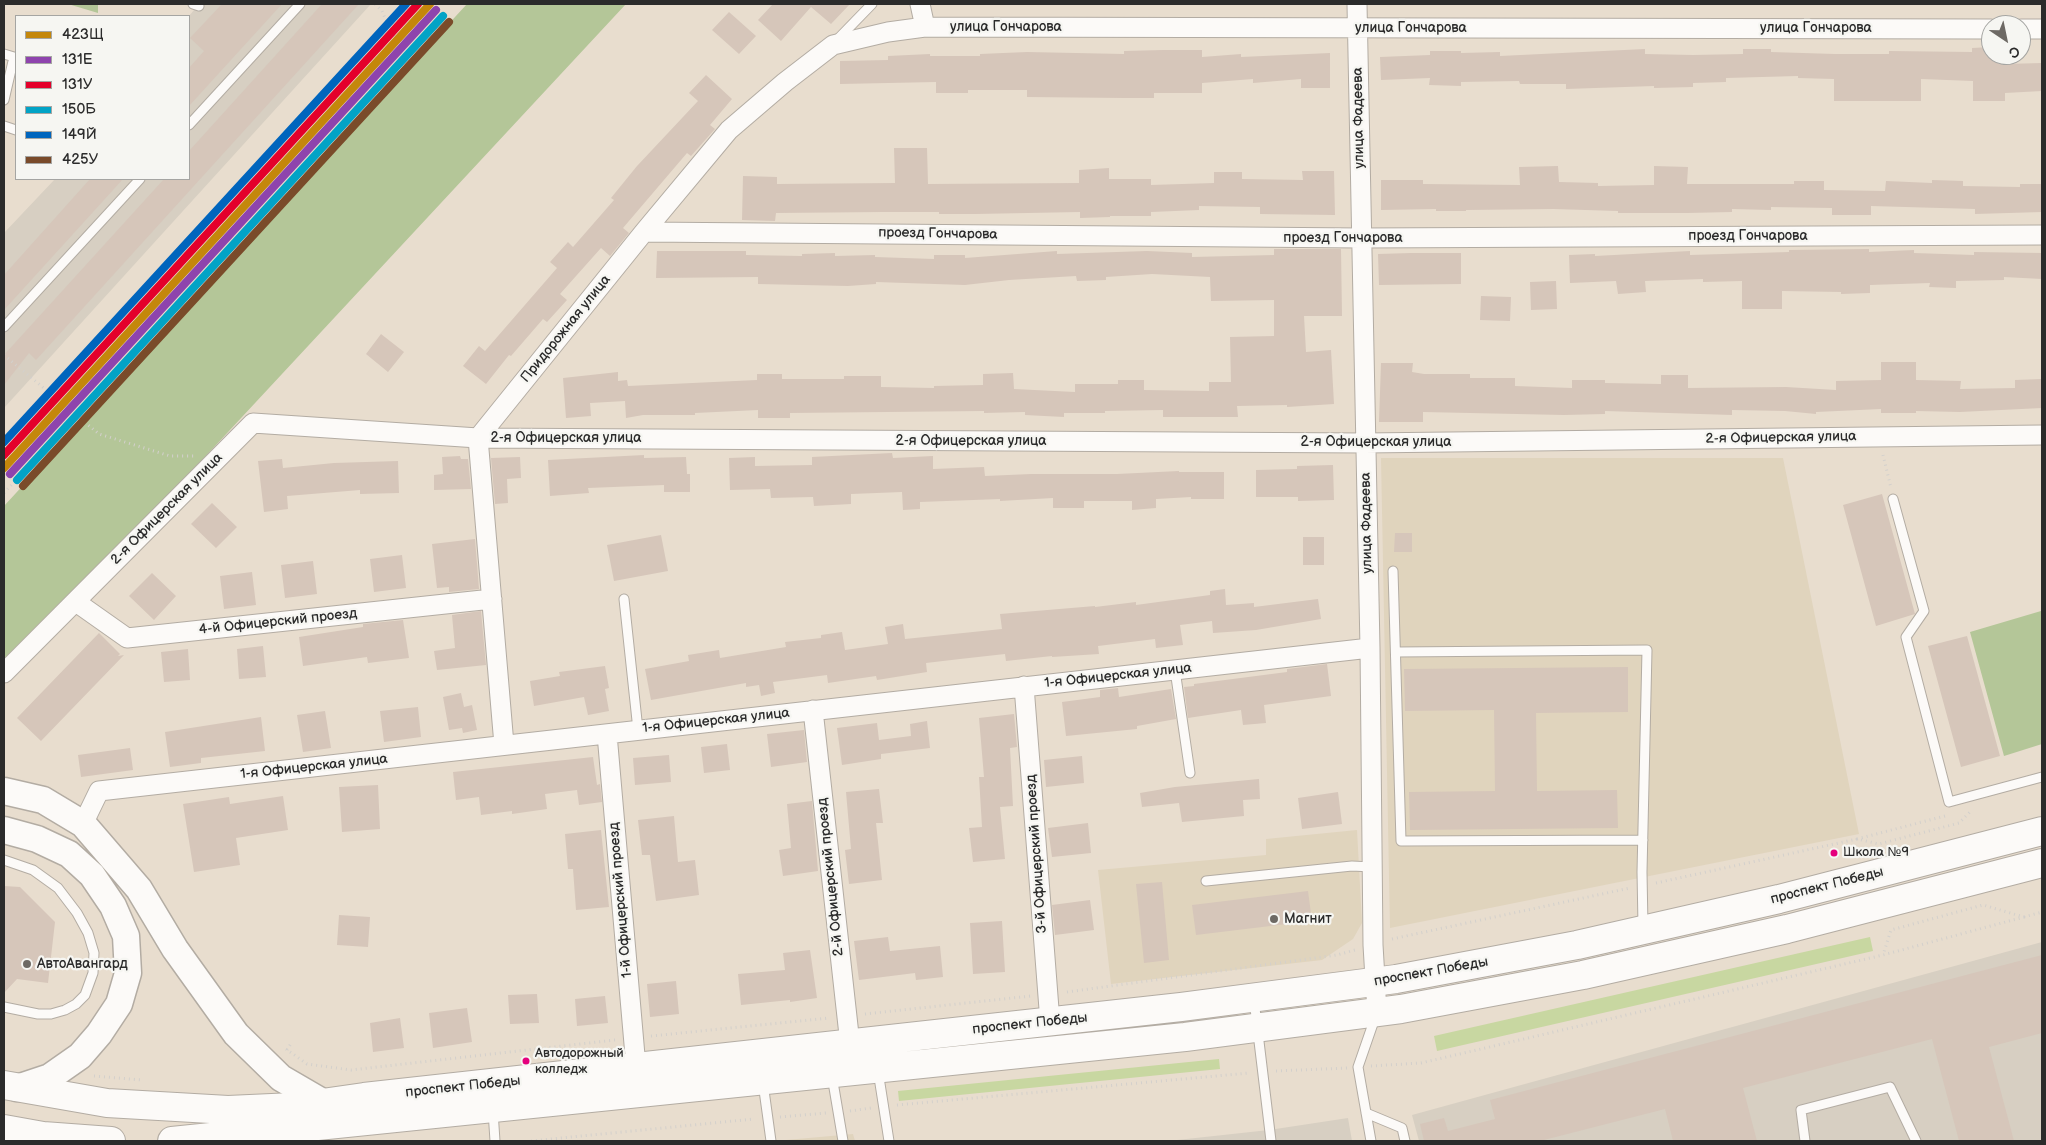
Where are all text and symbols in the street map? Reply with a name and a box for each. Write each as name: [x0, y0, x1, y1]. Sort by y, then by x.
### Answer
legend: [15, 15, 190, 180]
north arrow: [1981, 15, 2031, 65]
street label: улица Гончарова: [950, 19, 1062, 35]
street label: улица Гончарова: [1355, 20, 1467, 36]
street label: улица Гончарова: [1760, 20, 1872, 36]
text: 423Щ: [62, 25, 104, 44]
text: С: [2005, 42, 2023, 62]
text: 131Е: [62, 50, 93, 69]
street label: улица Фадеева: [1350, 67, 1368, 169]
text: 131У: [62, 75, 93, 94]
text: 150Б: [62, 100, 96, 119]
text: 149Й: [62, 125, 97, 144]
text: 425У: [62, 150, 98, 169]
street label: проезд Гончарова: [878, 225, 998, 243]
street label: проезд Гончарова: [1688, 228, 1808, 244]
street label: проезд Гончарова: [1283, 230, 1403, 246]
street label: Придорожная улица: [518, 272, 614, 386]
street label: 2-я Офицерская улица: [1705, 428, 1857, 448]
street label: 2-я Офицерская улица: [490, 430, 642, 446]
street label: 2-я Офицерская улица: [895, 433, 1047, 449]
street label: 2-я Офицерская улица: [1300, 434, 1452, 450]
street label: 2-я Офицерская улица: [108, 450, 226, 568]
street label: улица Фадеева: [1358, 472, 1376, 574]
street label: 4-й Офицерский проезд: [198, 605, 358, 639]
street label: 1-я Офицерская улица: [1043, 660, 1193, 692]
street label: 1-я Офицерская улица: [641, 705, 791, 737]
street label: 1-я Офицерская улица: [239, 751, 389, 783]
street label: 3-й Офицерский проезд: [1023, 774, 1051, 934]
street label: 2-й Офицерский проезд: [814, 797, 848, 957]
street label: 1-й Офицерский проезд: [606, 822, 636, 978]
place label: Школа №9: [1843, 845, 1909, 861]
marker: Школа №9: [1829, 848, 1839, 858]
street label: проспект Победы: [1769, 864, 1885, 908]
place label: Магнит: [1284, 911, 1332, 927]
marker: Магнит: [1268, 913, 1280, 925]
street label: проспект Победы: [1373, 954, 1489, 990]
place label: АвтоАвангард: [37, 956, 128, 972]
marker: АвтоАвангард: [21, 958, 33, 970]
street label: проспект Победы: [972, 1010, 1088, 1038]
place label: Автодорожный колледж: [535, 1046, 624, 1077]
marker: Автодорожный колледж: [521, 1056, 531, 1066]
street label: проспект Победы: [405, 1073, 521, 1101]

